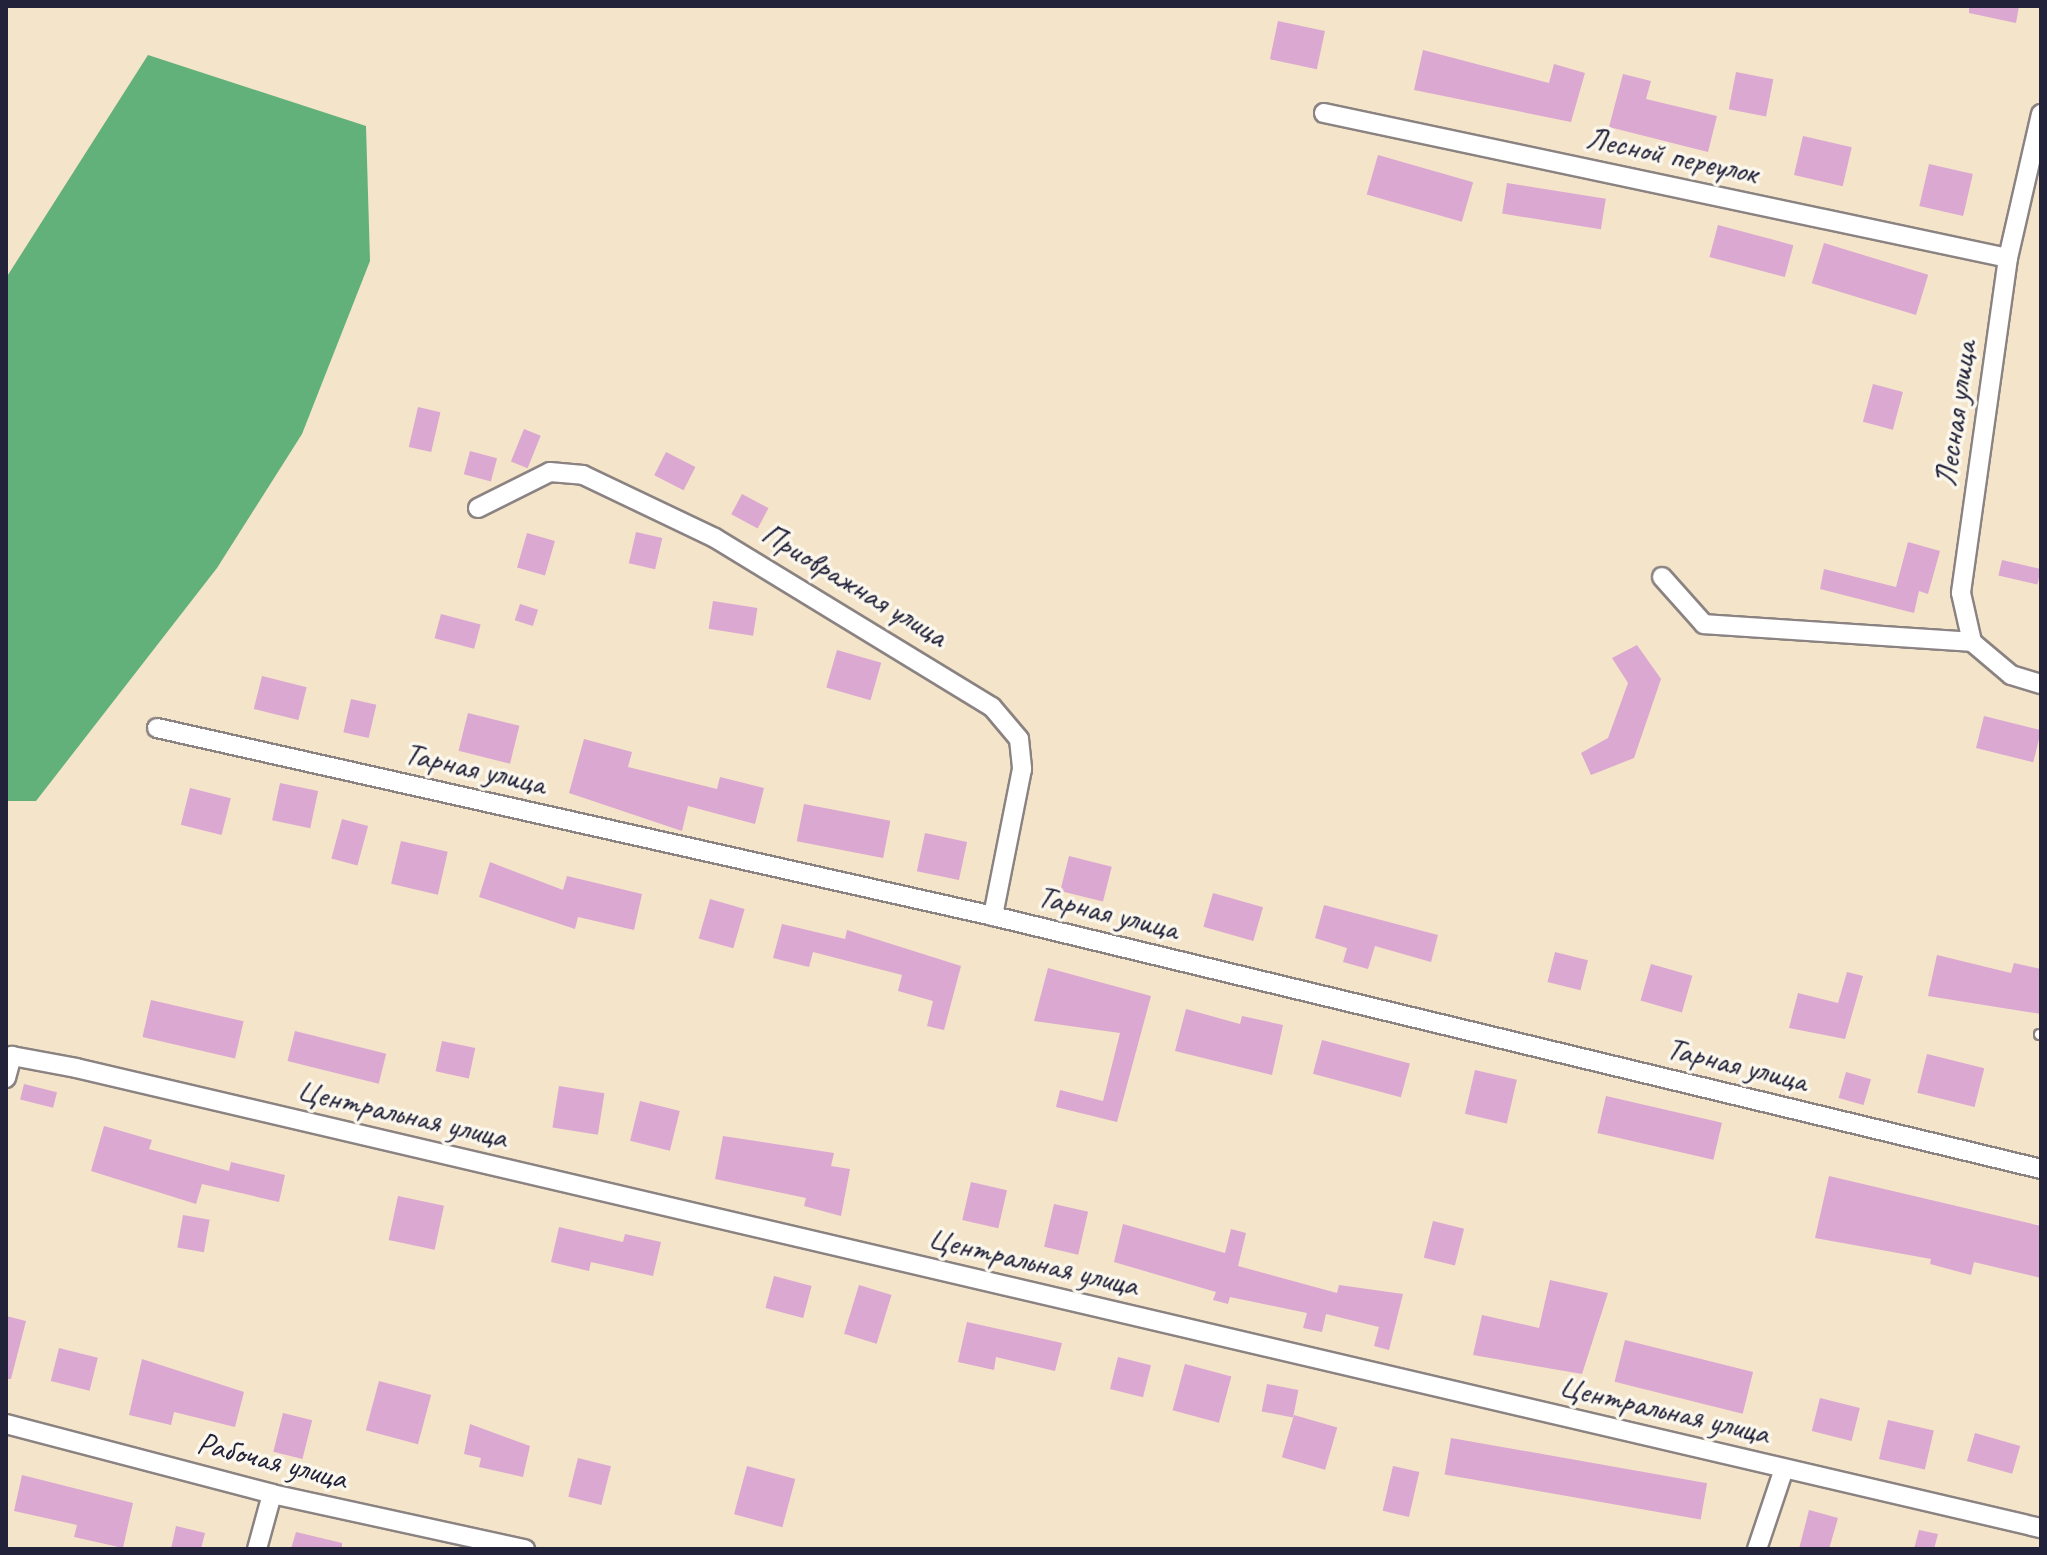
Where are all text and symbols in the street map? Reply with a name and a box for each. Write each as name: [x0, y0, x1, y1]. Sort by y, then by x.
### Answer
street label: Лесной переулок: [1583, 119, 1761, 193]
street label: Лесная улица: [1927, 339, 1985, 489]
street label: Приовражная улица: [753, 514, 955, 656]
street label: Тарная улица: [401, 734, 549, 804]
street label: Тарная улица: [1034, 877, 1182, 949]
street label: Тарная улица: [1663, 1029, 1811, 1101]
street label: Центральная улица: [292, 1071, 512, 1157]
street label: Центральная улица: [923, 1219, 1143, 1305]
street label: Центральная улица: [1554, 1367, 1774, 1453]
street label: Рабочая улица: [192, 1424, 352, 1498]

